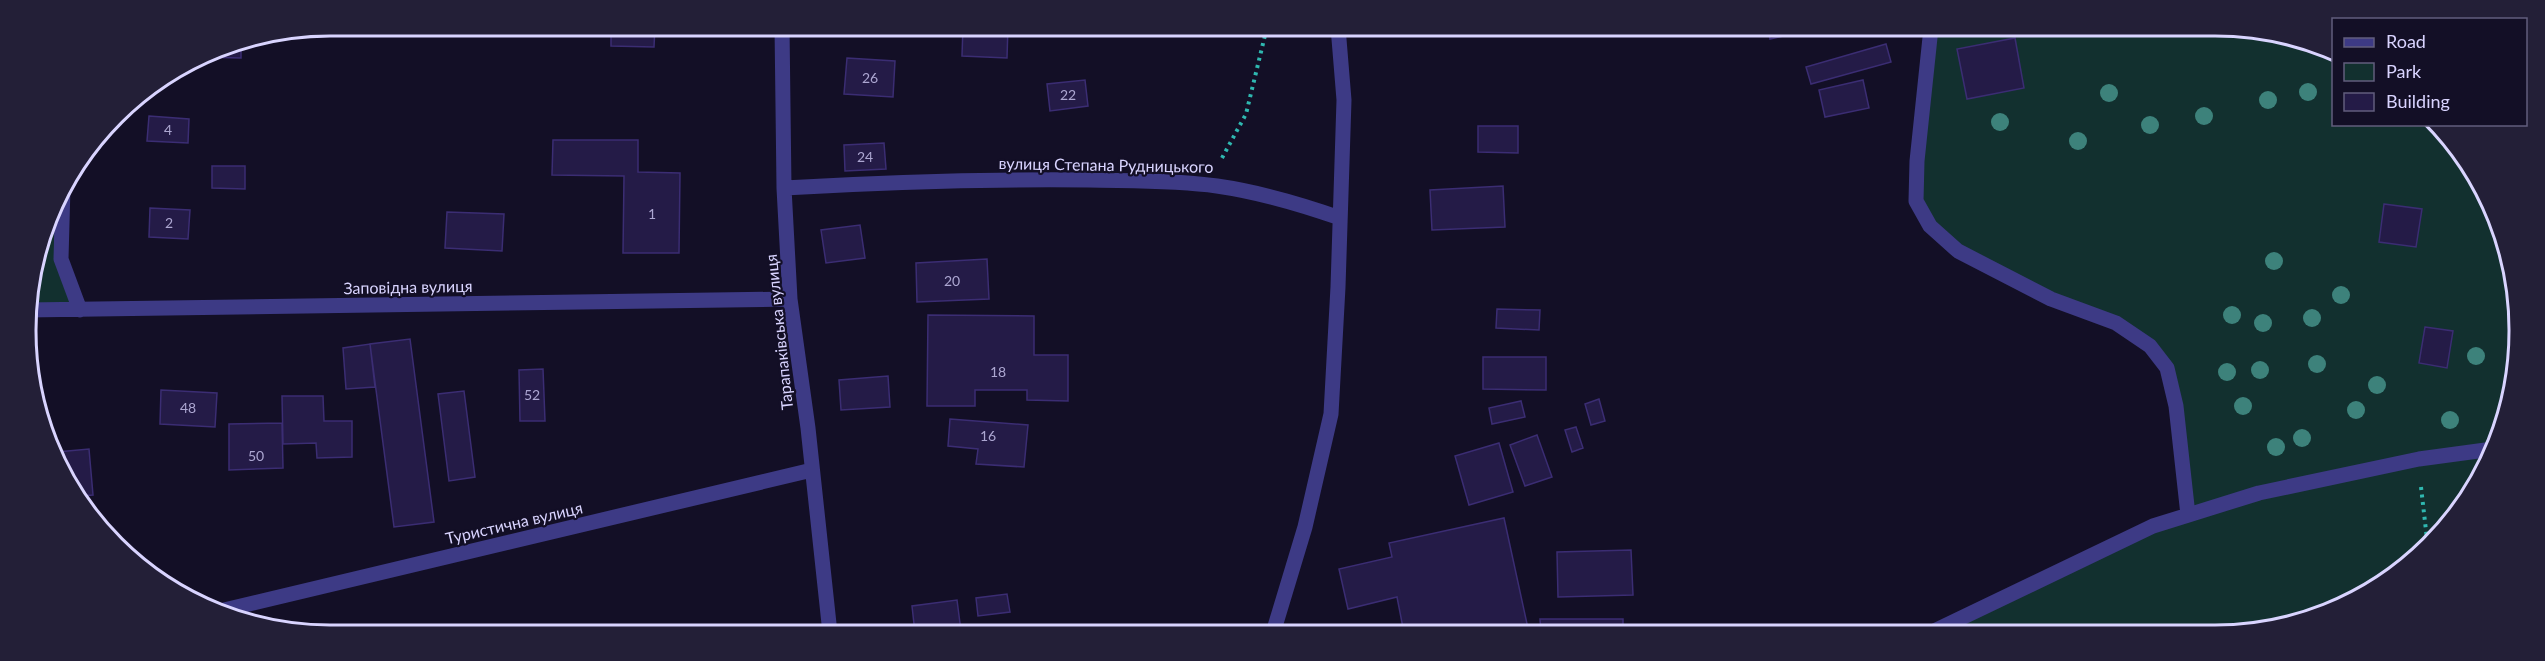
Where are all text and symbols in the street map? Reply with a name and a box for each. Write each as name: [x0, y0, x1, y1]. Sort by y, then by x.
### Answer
legend: [2332, 18, 2527, 126]
text: Road: [2386, 30, 2426, 52]
text: Park: [2386, 60, 2422, 82]
house number: 26: [862, 69, 878, 86]
house number: 22: [1060, 86, 1076, 103]
text: Building: [2386, 90, 2450, 112]
house number: 4: [164, 121, 172, 138]
house number: 24: [857, 148, 873, 165]
street label: вулиця Степана Рудницького: [998, 153, 1214, 176]
house number: 1: [648, 205, 656, 222]
house number: 2: [165, 214, 173, 231]
street label: Тарапаківська вулиця: [761, 253, 796, 411]
house number: 20: [944, 272, 960, 289]
street label: Заповідна вулиця: [343, 276, 473, 297]
house number: 18: [990, 363, 1006, 380]
house number: 52: [524, 386, 540, 403]
house number: 48: [180, 399, 196, 416]
house number: 16: [980, 427, 996, 444]
house number: 50: [248, 447, 264, 464]
street label: Туристична вулиця: [443, 497, 584, 548]

